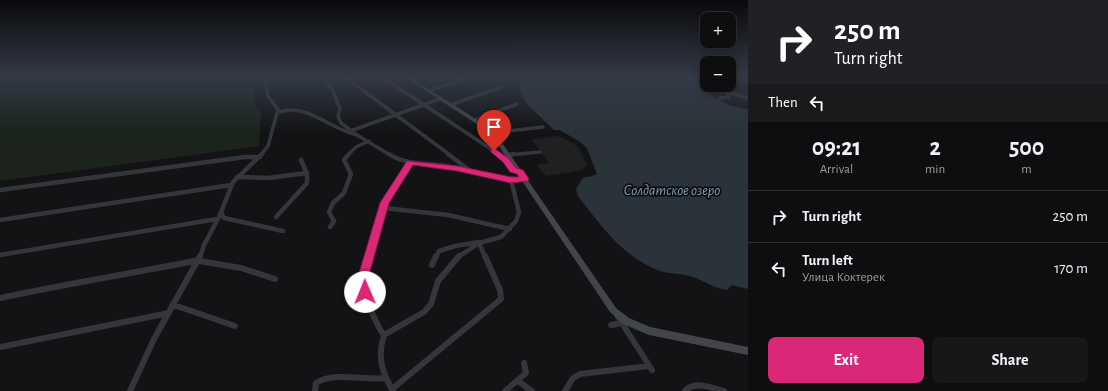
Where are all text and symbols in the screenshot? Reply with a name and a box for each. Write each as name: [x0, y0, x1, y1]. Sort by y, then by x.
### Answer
map controls: [700, 12, 736, 92]
button: +: [700, 12, 736, 48]
icon: right: [768, 16, 820, 68]
text: 250 m: [834, 17, 901, 45]
text: Turn right: [834, 50, 903, 68]
button: −: [700, 56, 736, 92]
icon: left: [806, 92, 828, 114]
text: Then: [768, 95, 798, 110]
pin: [477, 110, 511, 151]
icon: arrive: [483, 116, 505, 138]
text: 09:21: [812, 136, 861, 160]
text: 2: [929, 136, 941, 160]
text: 500: [1009, 136, 1044, 160]
text: Arrival: [820, 163, 853, 176]
text: min: [925, 163, 945, 176]
text: m: [1021, 163, 1032, 176]
water label: Солдатское озеро: [624, 183, 720, 198]
icon: right: [768, 206, 790, 228]
text: Turn right: [802, 209, 861, 224]
text: 250 m: [1053, 209, 1088, 224]
text: Turn left: [802, 253, 853, 268]
icon: left: [768, 258, 790, 280]
text: 170 m: [1054, 261, 1088, 276]
position arrow: [344, 271, 386, 313]
text: Улица Коктерек: [802, 271, 885, 284]
button: Exit: [768, 337, 924, 383]
button: Share: [932, 337, 1088, 383]

